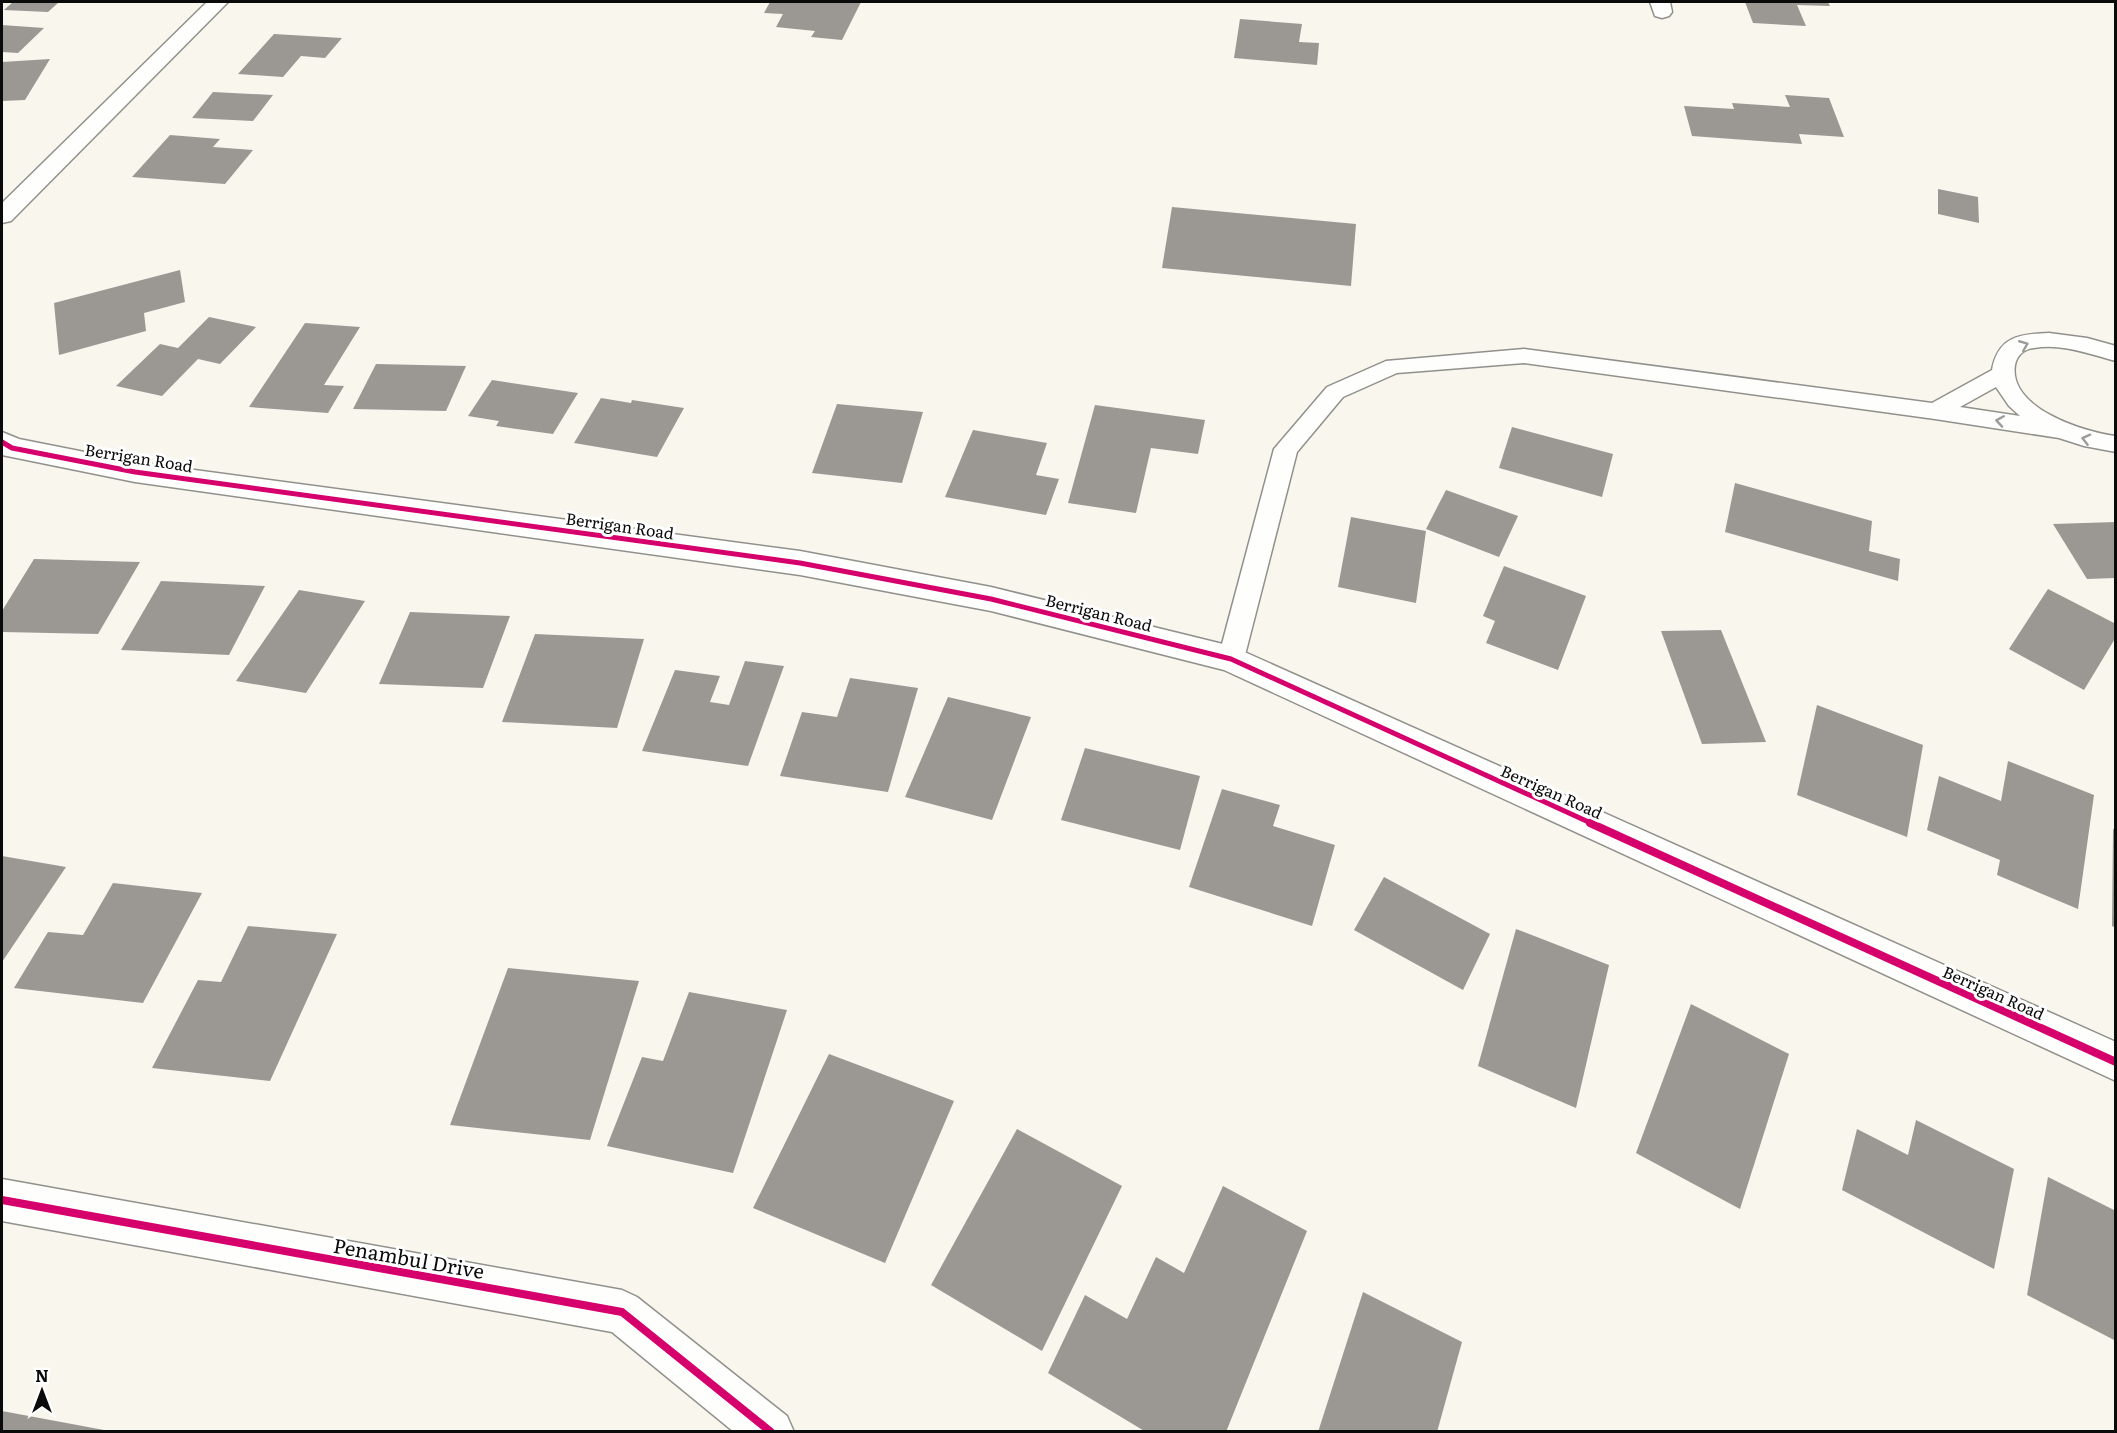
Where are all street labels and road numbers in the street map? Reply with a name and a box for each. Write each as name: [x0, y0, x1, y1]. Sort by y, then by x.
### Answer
street label: Berrigan Road: [83, 437, 195, 477]
street label: Berrigan Road: [564, 506, 676, 544]
street label: Berrigan Road: [1043, 587, 1155, 637]
street label: Berrigan Road: [1497, 758, 1607, 824]
street label: Berrigan Road: [1939, 959, 2049, 1025]
street label: Penambul Drive: [331, 1229, 487, 1285]

